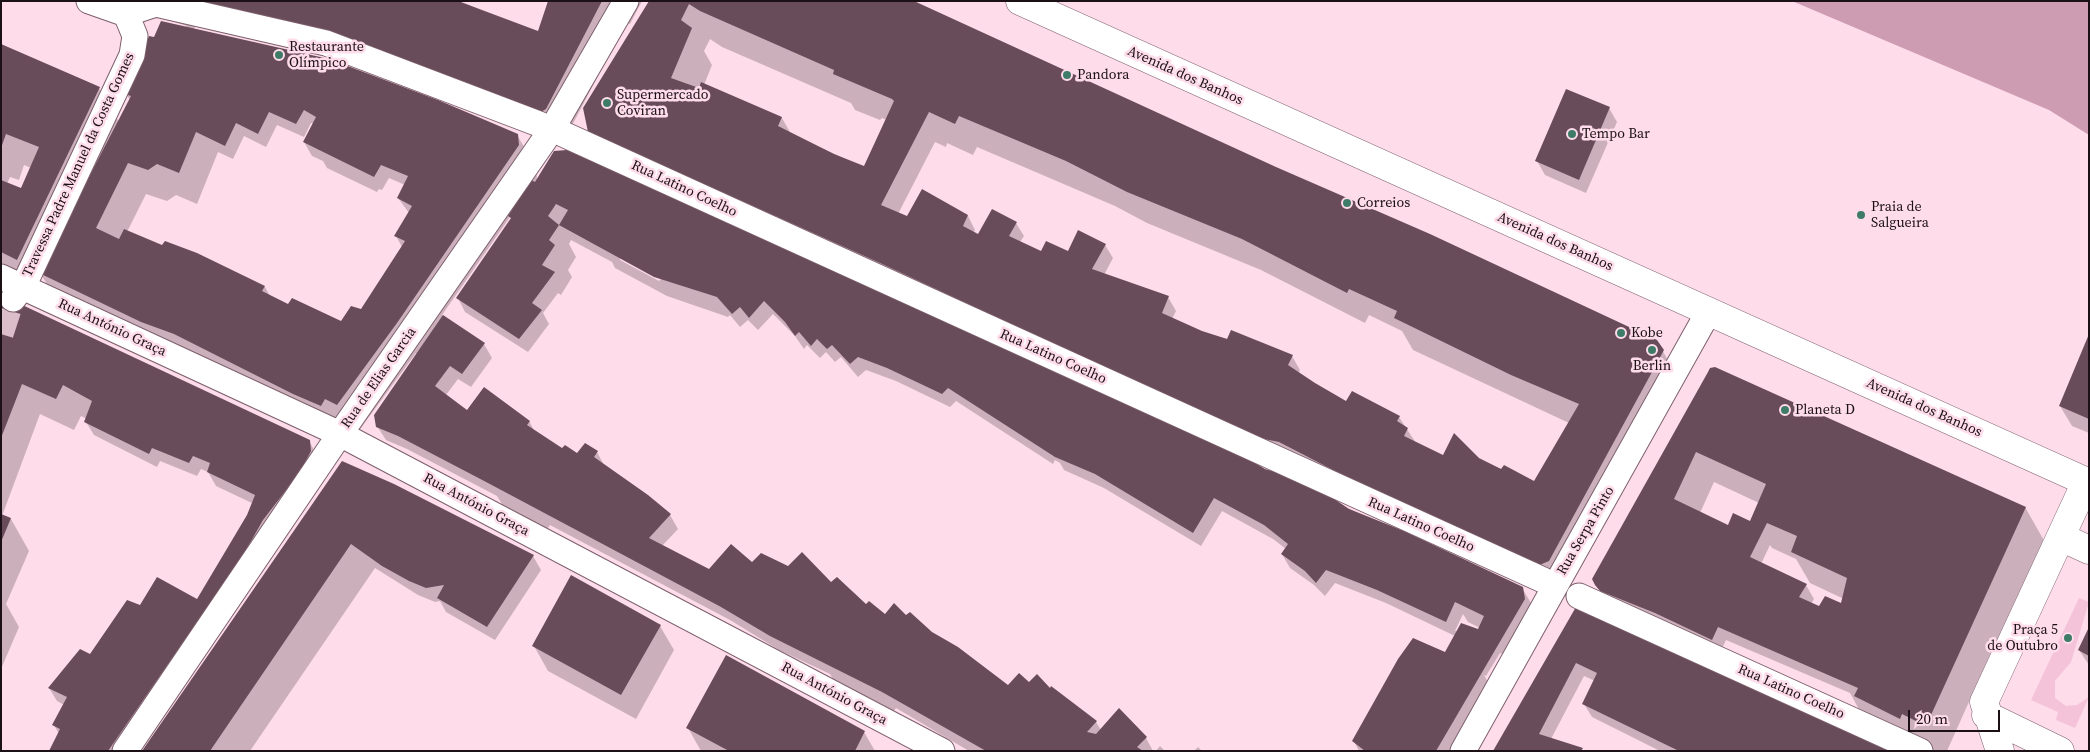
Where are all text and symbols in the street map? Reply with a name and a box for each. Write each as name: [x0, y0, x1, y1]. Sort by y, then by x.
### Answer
place label: Restaurante Olímpico: [289, 39, 364, 72]
street label: Avenida dos Banhos: [1125, 43, 1245, 109]
marker: Restaurante Olímpico: [273, 49, 285, 61]
street label: Travessa Padre Manuel da Costa Gomes: [19, 50, 139, 280]
place label: Pandora: [1077, 67, 1129, 83]
marker: Pandora: [1061, 69, 1073, 81]
place label: Supermercado Coviran: [617, 87, 708, 120]
marker: Supermercado Coviran: [601, 97, 613, 109]
place label: Tempo Bar: [1582, 126, 1650, 142]
marker: Tempo Bar: [1566, 128, 1578, 140]
street label: Rua Latino Coelho: [628, 157, 740, 221]
place label: Correios: [1357, 195, 1410, 211]
marker: Correios: [1341, 197, 1353, 209]
place label: Praia de Salgueira: [1871, 199, 1929, 232]
street label: Avenida dos Banhos: [1495, 209, 1615, 275]
marker: Praia de Salgueira: [1855, 209, 1867, 221]
street label: Rua António Graça: [55, 296, 169, 360]
street label: Rua de Elias Garcia: [338, 324, 420, 432]
place label: Kobe: [1631, 325, 1663, 341]
street label: Rua Latino Coelho: [997, 326, 1109, 388]
marker: Kobe: [1615, 327, 1627, 339]
marker: Berlin: [1646, 344, 1658, 356]
place label: Berlin: [1633, 358, 1671, 374]
street label: Avenida dos Banhos: [1864, 375, 1984, 441]
place label: Planeta D: [1795, 402, 1855, 418]
marker: Planeta D: [1779, 404, 1791, 416]
street label: Rua António Graça: [420, 470, 532, 540]
street label: Rua Serpa Pinto: [1554, 484, 1618, 578]
street label: Rua Latino Coelho: [1365, 494, 1477, 556]
place label: Praça 5 de Outubro: [1987, 622, 2058, 654]
marker: Praça 5 de Outubro: [2062, 632, 2074, 644]
street label: Rua António Graça: [778, 659, 890, 729]
street label: Rua Latino Coelho: [1735, 661, 1847, 723]
scale bar: [1910, 700, 2002, 732]
text: 20 m: [1916, 708, 1948, 729]

